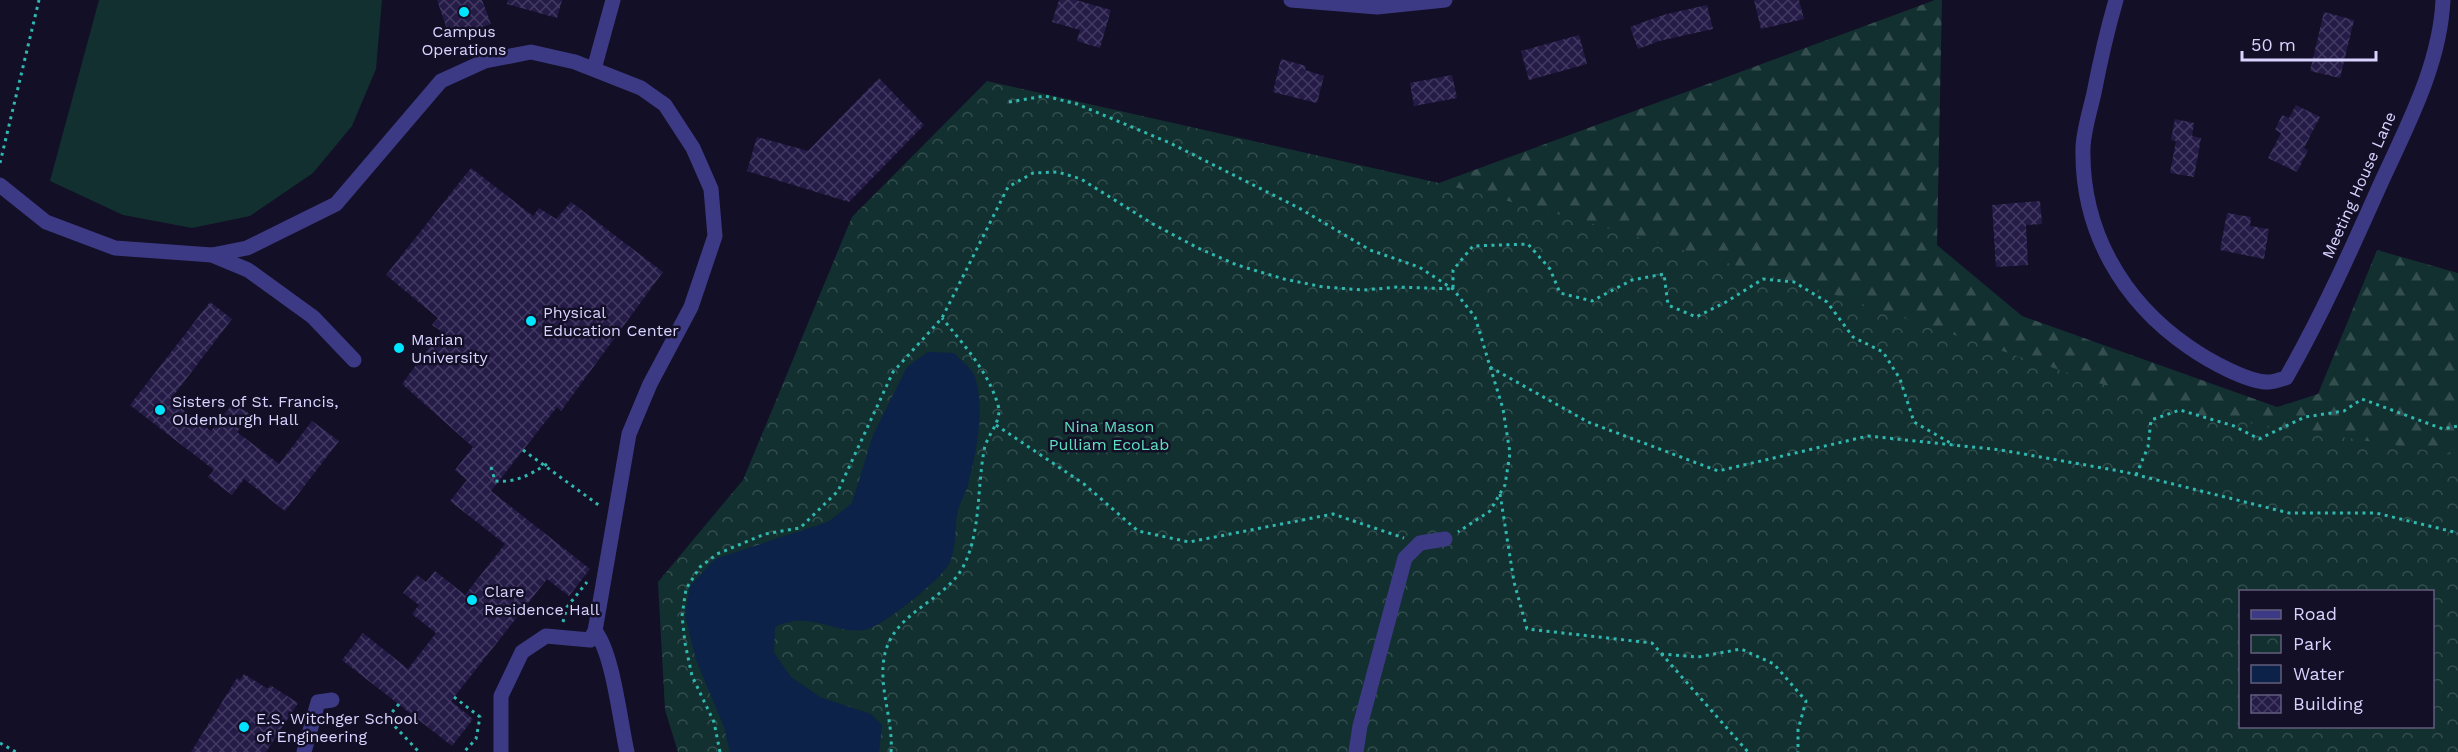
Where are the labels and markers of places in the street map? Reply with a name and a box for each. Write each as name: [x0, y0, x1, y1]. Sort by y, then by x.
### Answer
marker: Campus Operations: [457, 5, 471, 19]
place label: Campus Operations: [421, 22, 507, 59]
place label: Physical Education Center: [543, 303, 679, 340]
marker: Physical Education Center: [524, 314, 538, 328]
place label: Marian University: [411, 330, 489, 367]
marker: Marian University: [392, 341, 406, 355]
place label: Sisters of St. Francis, Oldenburgh Hall: [172, 392, 338, 429]
marker: Sisters of St. Francis, Oldenburgh Hall: [153, 403, 167, 417]
place label: Clare Residence Hall: [484, 582, 600, 619]
marker: Clare Residence Hall: [465, 593, 479, 607]
place label: E.S. Witchger School of Engineering: [256, 709, 418, 746]
marker: E.S. Witchger School of Engineering: [237, 720, 251, 734]

